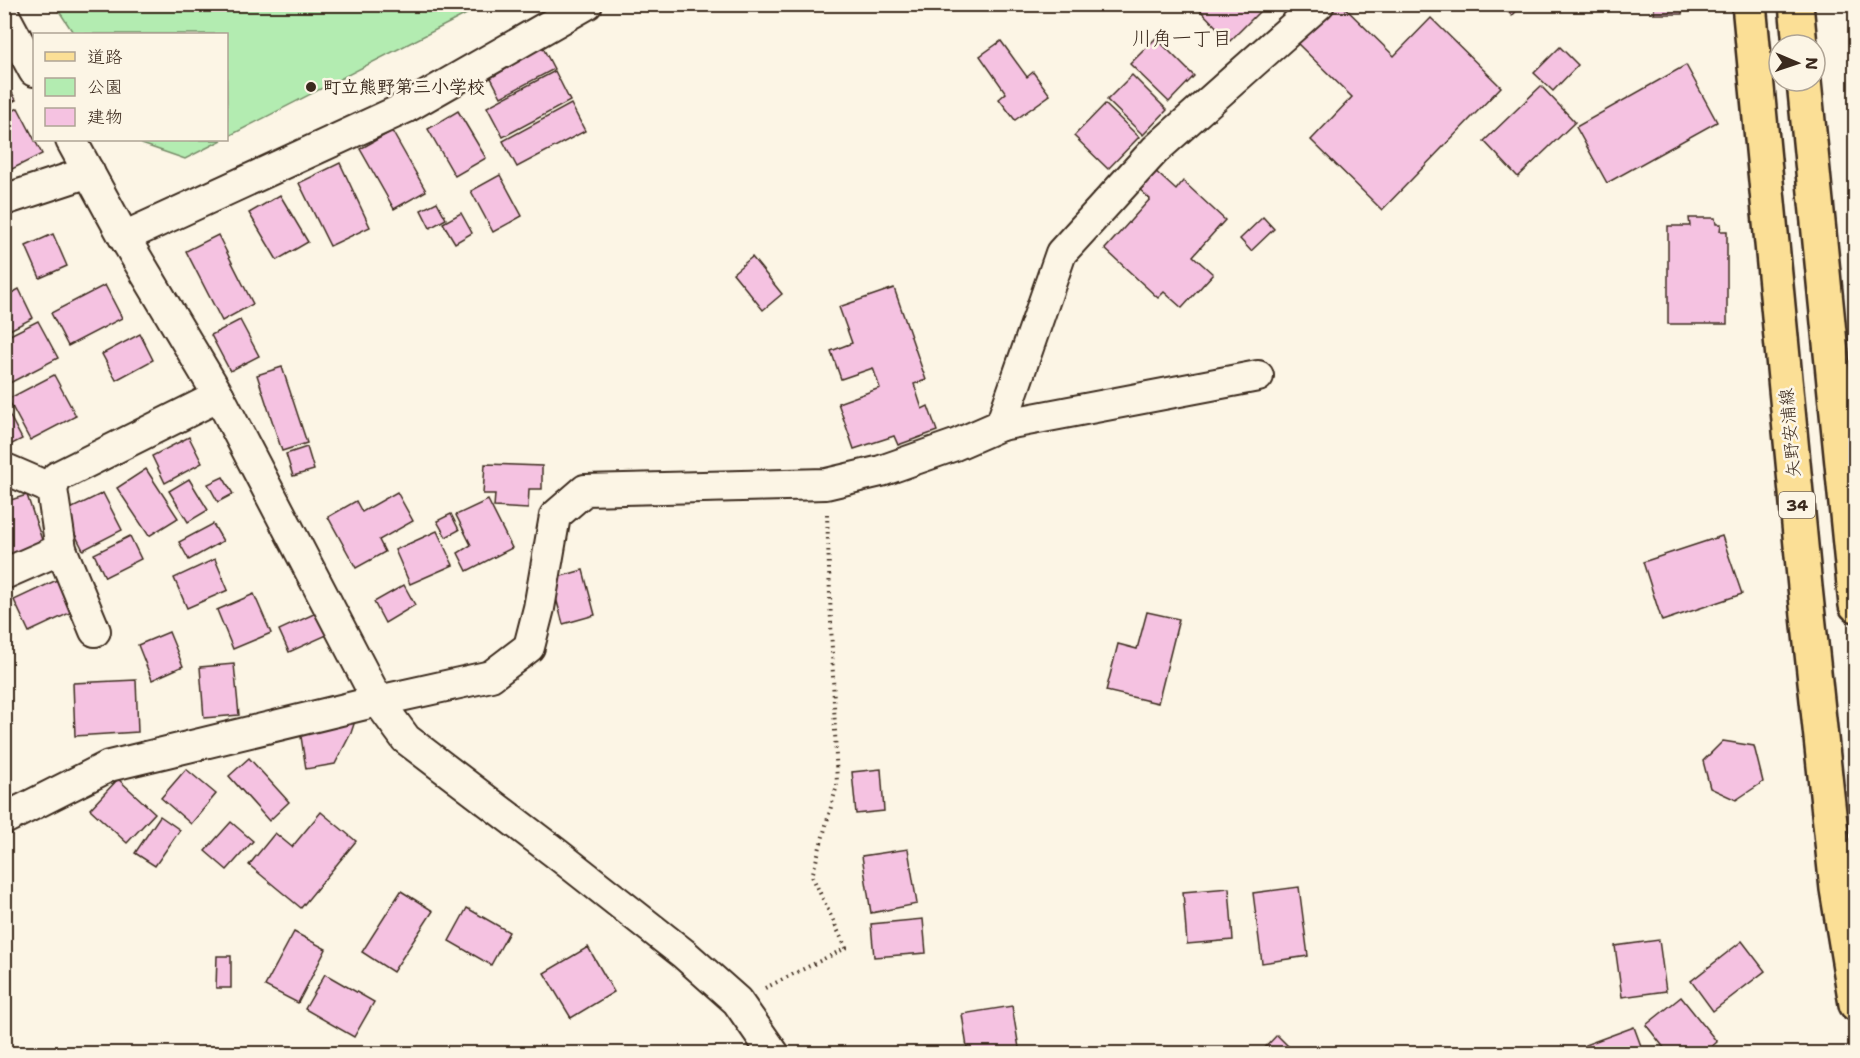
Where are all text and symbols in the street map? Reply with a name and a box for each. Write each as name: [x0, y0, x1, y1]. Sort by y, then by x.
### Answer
district label: 川角一丁目: [1132, 25, 1232, 51]
legend: [33, 33, 228, 141]
north arrow: [1767, 33, 1827, 93]
text: 道路: [87, 45, 123, 69]
text: N: [1801, 57, 1822, 70]
text: 公園: [87, 75, 123, 99]
place label: 町立熊野第三小学校: [323, 75, 485, 99]
marker: 町立熊野第三小学校: [304, 80, 318, 94]
text: 建物: [87, 105, 123, 129]
street label: 矢野安浦線: [1774, 387, 1806, 479]
road number: 34: [1779, 492, 1815, 518]

